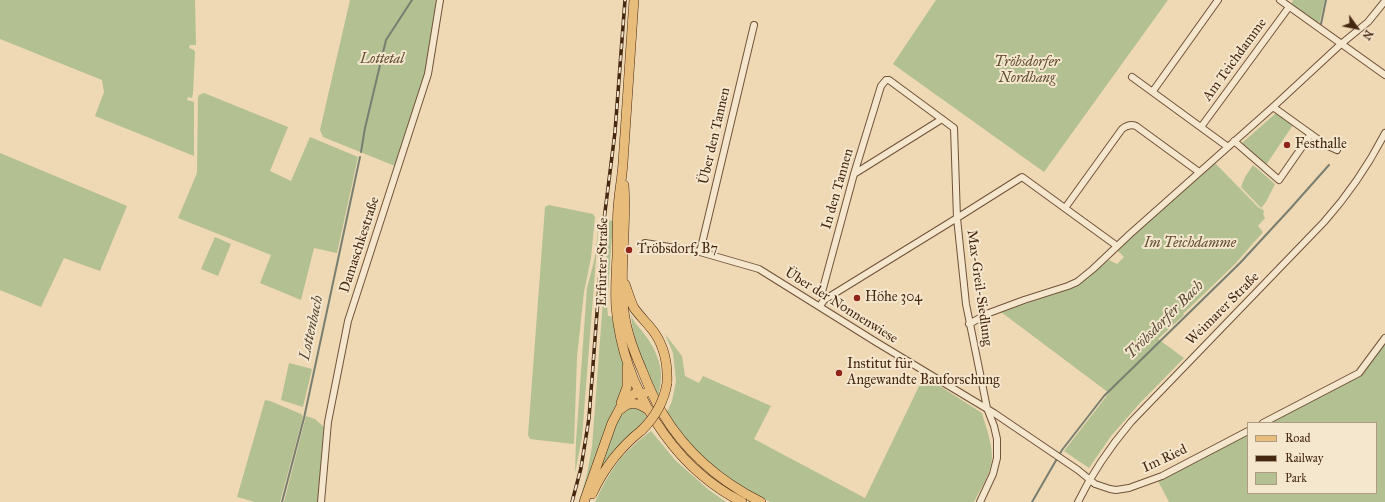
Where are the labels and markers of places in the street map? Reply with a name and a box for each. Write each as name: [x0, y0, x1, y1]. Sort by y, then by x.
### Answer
place label: Festhalle: [1295, 137, 1347, 153]
marker: Festhalle: [1282, 140, 1292, 150]
place label: Tröbsdorf, B7: [637, 242, 718, 258]
marker: Tröbsdorf, B7: [624, 245, 634, 255]
place label: Höhe 304: [865, 290, 922, 306]
marker: Höhe 304: [852, 293, 862, 303]
place label: Institut für Angewandte Bauforschung: [847, 357, 1000, 390]
marker: Institut für Angewandte Bauforschung: [834, 368, 844, 378]

